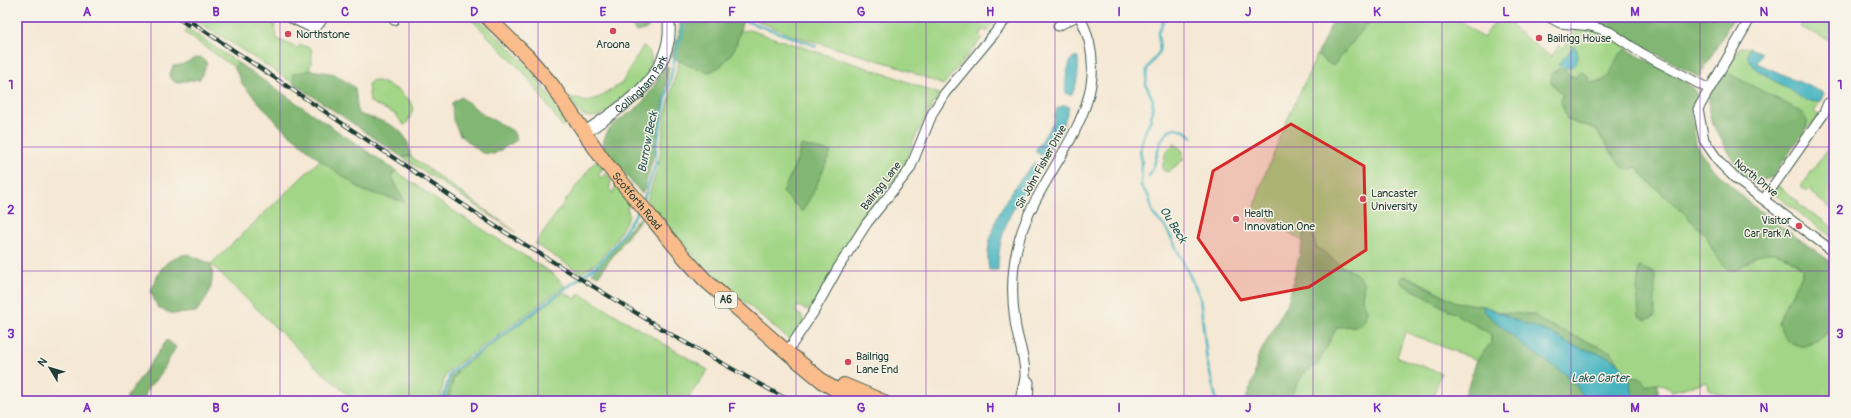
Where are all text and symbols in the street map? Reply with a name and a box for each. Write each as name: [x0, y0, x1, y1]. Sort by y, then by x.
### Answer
text: A: [83, 4, 92, 20]
text: B: [212, 4, 220, 20]
text: C: [341, 4, 349, 20]
text: D: [470, 4, 478, 20]
text: E: [600, 4, 607, 20]
text: F: [728, 4, 736, 20]
text: G: [857, 4, 866, 20]
text: H: [986, 4, 994, 20]
text: I: [1117, 4, 1121, 20]
text: J: [1245, 4, 1251, 20]
text: K: [1373, 4, 1381, 20]
text: L: [1502, 4, 1510, 20]
text: M: [1630, 4, 1640, 20]
text: N: [1760, 4, 1769, 20]
marker: Aroona: [608, 26, 618, 36]
place label: Northstone: [296, 28, 350, 41]
marker: Northstone: [283, 29, 293, 39]
place label: Bailrigg House: [1547, 32, 1612, 45]
marker: Bailrigg House: [1534, 33, 1544, 43]
place label: Aroona: [596, 38, 630, 51]
street label: Collingham Park: [612, 53, 670, 116]
text: 1: [8, 77, 14, 93]
text: 1: [1837, 77, 1843, 93]
water label: Burrow Beck: [635, 109, 661, 174]
street label: Sir John Fisher Drive: [1013, 122, 1070, 211]
street label: North Drive: [1731, 156, 1781, 200]
street label: Bailrigg Lane: [858, 159, 904, 213]
street label: Scotforth Road: [609, 169, 665, 232]
place label: Lancaster University: [1371, 187, 1418, 213]
marker: Lancaster University: [1358, 194, 1368, 204]
text: 2: [7, 202, 15, 218]
text: 2: [1836, 202, 1844, 218]
water label: Ou Beck: [1156, 204, 1191, 247]
place label: Health Innovation One: [1244, 207, 1315, 233]
marker: Health Innovation One: [1231, 214, 1241, 224]
place label: Visitor Car Park A: [1744, 214, 1791, 240]
marker: Visitor Car Park A: [1794, 221, 1804, 231]
road number: A6: [715, 292, 737, 308]
text: 3: [7, 326, 15, 342]
text: 3: [1836, 326, 1844, 342]
north arrow: [30, 348, 70, 388]
place label: Bailrigg Lane End: [856, 350, 898, 376]
text: N: [35, 355, 50, 369]
marker: Bailrigg Lane End: [843, 357, 853, 367]
water label: Lake Carter: [1571, 371, 1631, 386]
text: A: [83, 400, 92, 416]
text: B: [212, 400, 220, 416]
text: C: [341, 400, 349, 416]
text: D: [470, 400, 478, 416]
text: E: [600, 400, 607, 416]
text: F: [728, 400, 736, 416]
text: G: [857, 400, 866, 416]
text: H: [986, 400, 994, 416]
text: I: [1117, 400, 1121, 416]
text: J: [1245, 400, 1251, 416]
text: K: [1373, 400, 1381, 416]
text: L: [1502, 400, 1510, 416]
text: M: [1630, 400, 1640, 416]
text: N: [1760, 400, 1769, 416]

